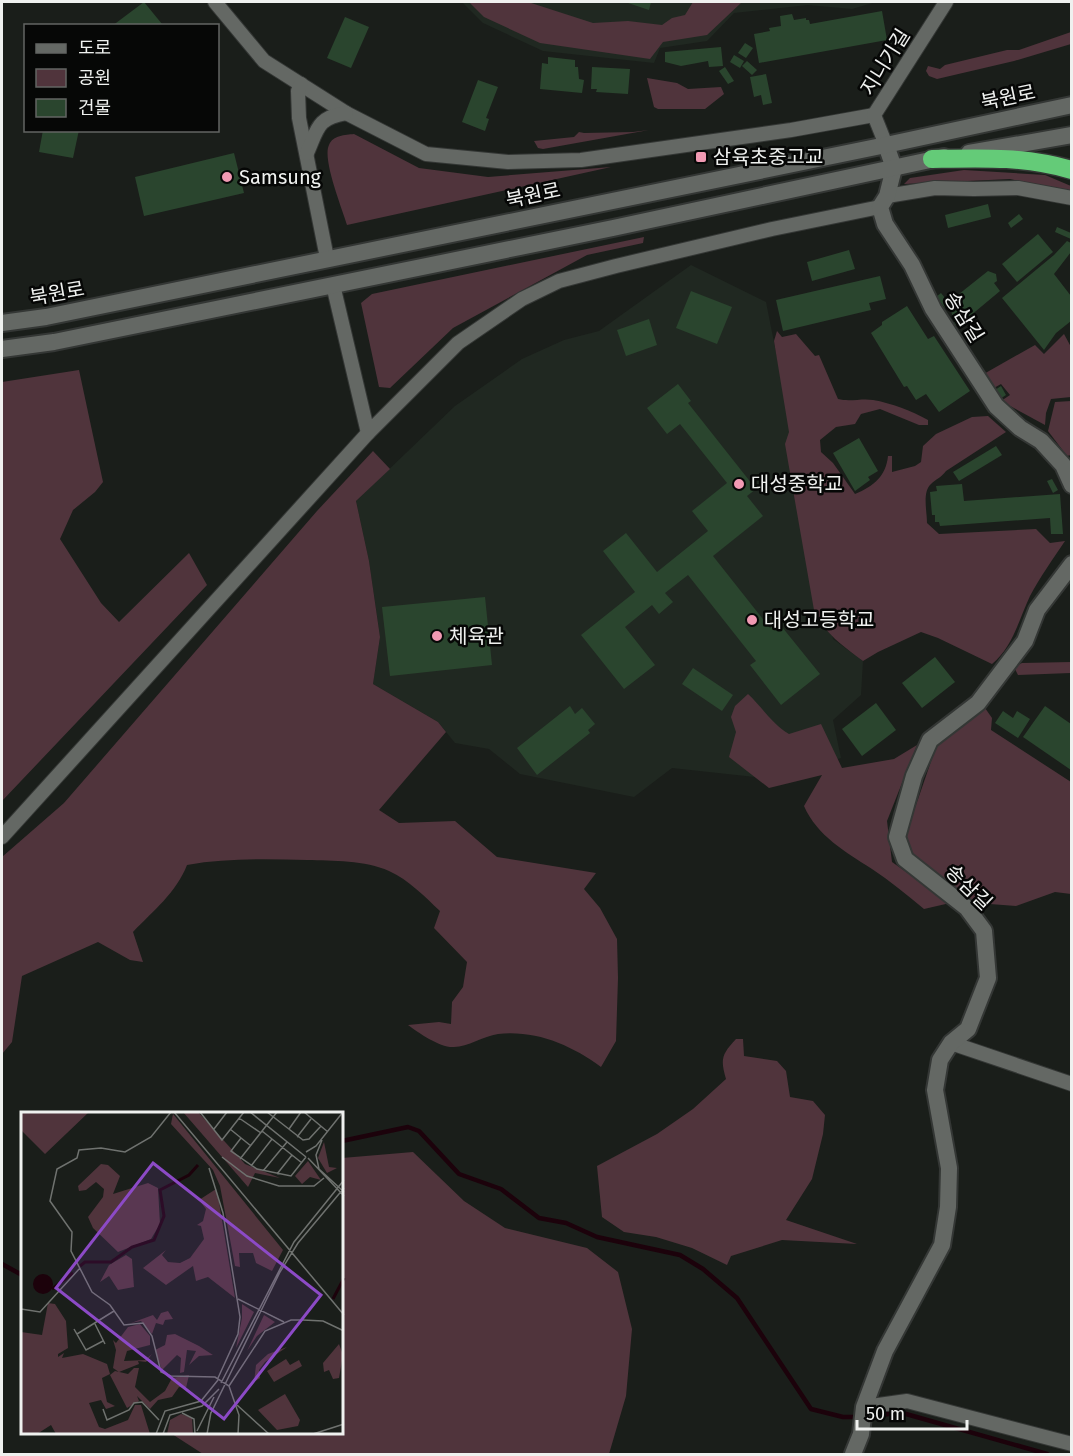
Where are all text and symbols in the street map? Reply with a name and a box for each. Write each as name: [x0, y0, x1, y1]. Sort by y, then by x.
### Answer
legend: [24, 24, 219, 132]
street label: 지니기길: [855, 24, 915, 100]
text: 도로: [78, 37, 111, 59]
text: 공원: [78, 67, 111, 89]
street label: 북원로: [979, 80, 1037, 114]
text: 건물: [78, 97, 111, 119]
place label: 삼육초중고교: [713, 145, 823, 169]
marker: 삼육초중고교: [694, 150, 708, 164]
place label: Samsung: [239, 165, 322, 189]
marker: Samsung: [220, 170, 234, 184]
street label: 북원로: [504, 178, 562, 212]
street label: 북원로: [28, 276, 86, 310]
street label: 송삼길: [939, 287, 989, 347]
place label: 대성중학교: [751, 472, 843, 496]
marker: 대성중학교: [732, 477, 746, 491]
place label: 대성고등학교: [764, 608, 874, 632]
marker: 대성고등학교: [745, 613, 759, 627]
place label: 체육관: [449, 624, 504, 648]
marker: 체육관: [430, 629, 444, 643]
street label: 송삼길: [941, 859, 997, 915]
inset map: [21, 1112, 344, 1435]
scale bar: [857, 1393, 966, 1431]
text: 50 m: [866, 1403, 905, 1425]

